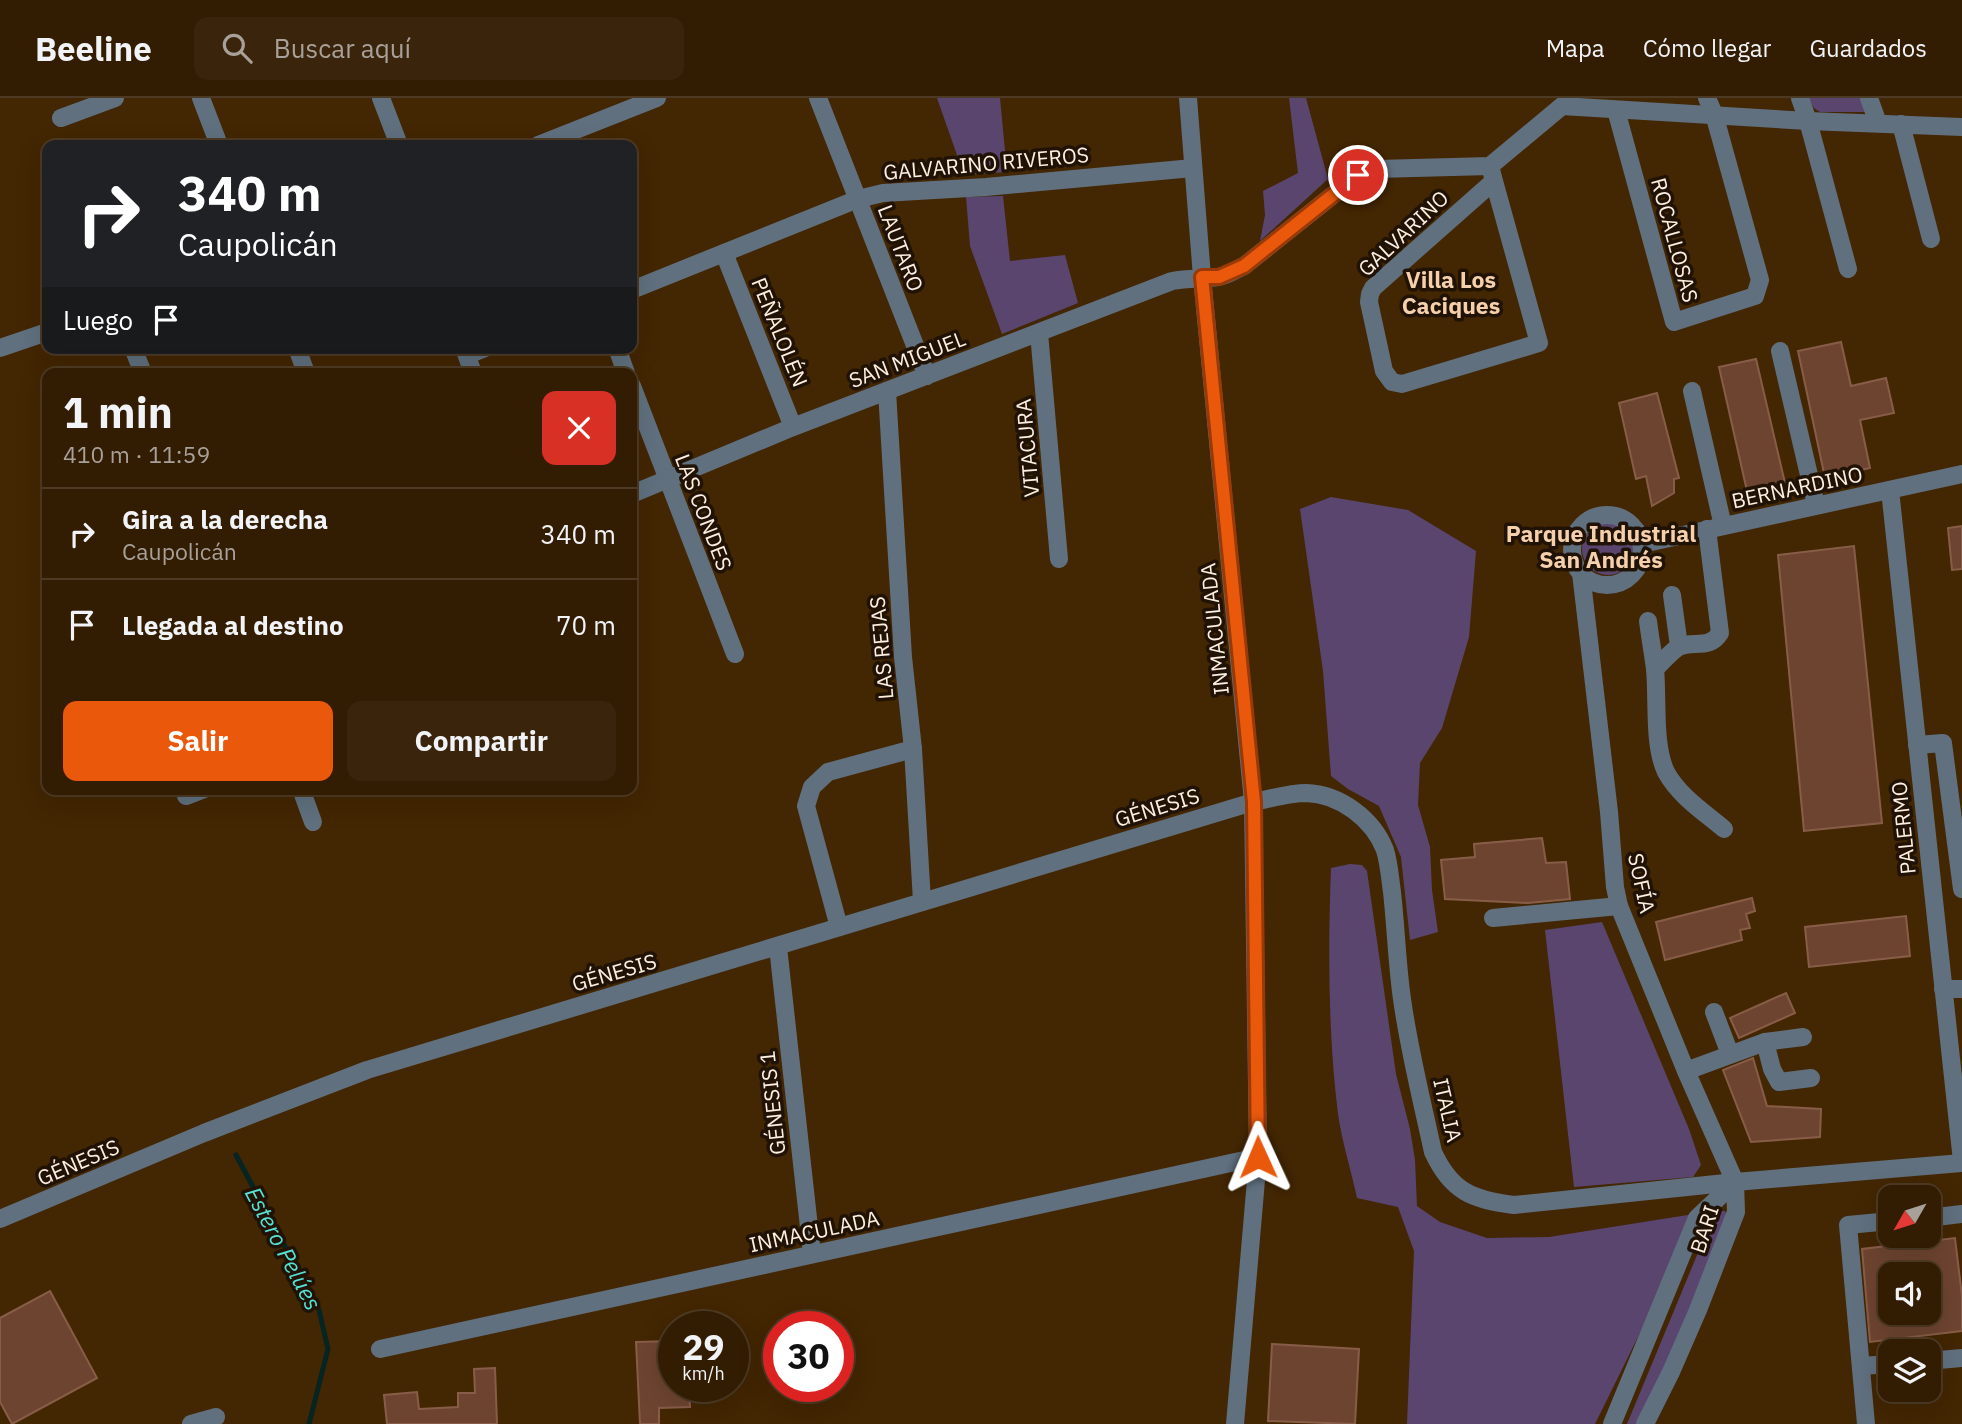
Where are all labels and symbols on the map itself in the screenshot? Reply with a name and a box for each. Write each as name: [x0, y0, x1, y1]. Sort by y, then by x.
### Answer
street label: GALVARINO RIVEROS: [882, 140, 1090, 186]
pin: [1328, 145, 1388, 205]
street label: ROCALLOSAS: [1645, 175, 1705, 305]
street label: GALVARINO: [1352, 184, 1454, 282]
street label: LAUTARO: [872, 201, 930, 295]
district label: Villa Los Caciques: [1402, 264, 1500, 320]
street label: PEÑALOLÉN: [745, 273, 815, 391]
street label: SAN MIGUEL: [845, 324, 969, 394]
street label: VITACURA: [1009, 397, 1045, 499]
street label: LAS CONDES: [669, 450, 739, 574]
street label: BERNARDINO: [1729, 459, 1865, 515]
district label: Parque Industrial San Andrés: [1506, 518, 1696, 574]
street label: INMACULADA: [1193, 562, 1235, 696]
street label: LAS REJAS: [863, 595, 899, 701]
street label: PALERMO: [1884, 780, 1922, 876]
street label: GÉNESIS: [1111, 781, 1203, 833]
street label: SOFÍA: [1622, 850, 1662, 916]
street label: GÉNESIS: [568, 947, 660, 997]
street label: GÉNESIS 1: [753, 1050, 791, 1156]
street label: ITALIA: [1427, 1075, 1469, 1145]
position arrow: [1221, 1120, 1295, 1194]
street label: GÉNESIS: [33, 1132, 123, 1192]
water label: Estero Pelúes: [239, 1181, 329, 1315]
north arrow: [1878, 1185, 1941, 1248]
street label: BARI: [1683, 1201, 1725, 1257]
street label: INMACULADA: [746, 1204, 882, 1258]
speed limit sign: 30: [763, 1311, 854, 1402]

